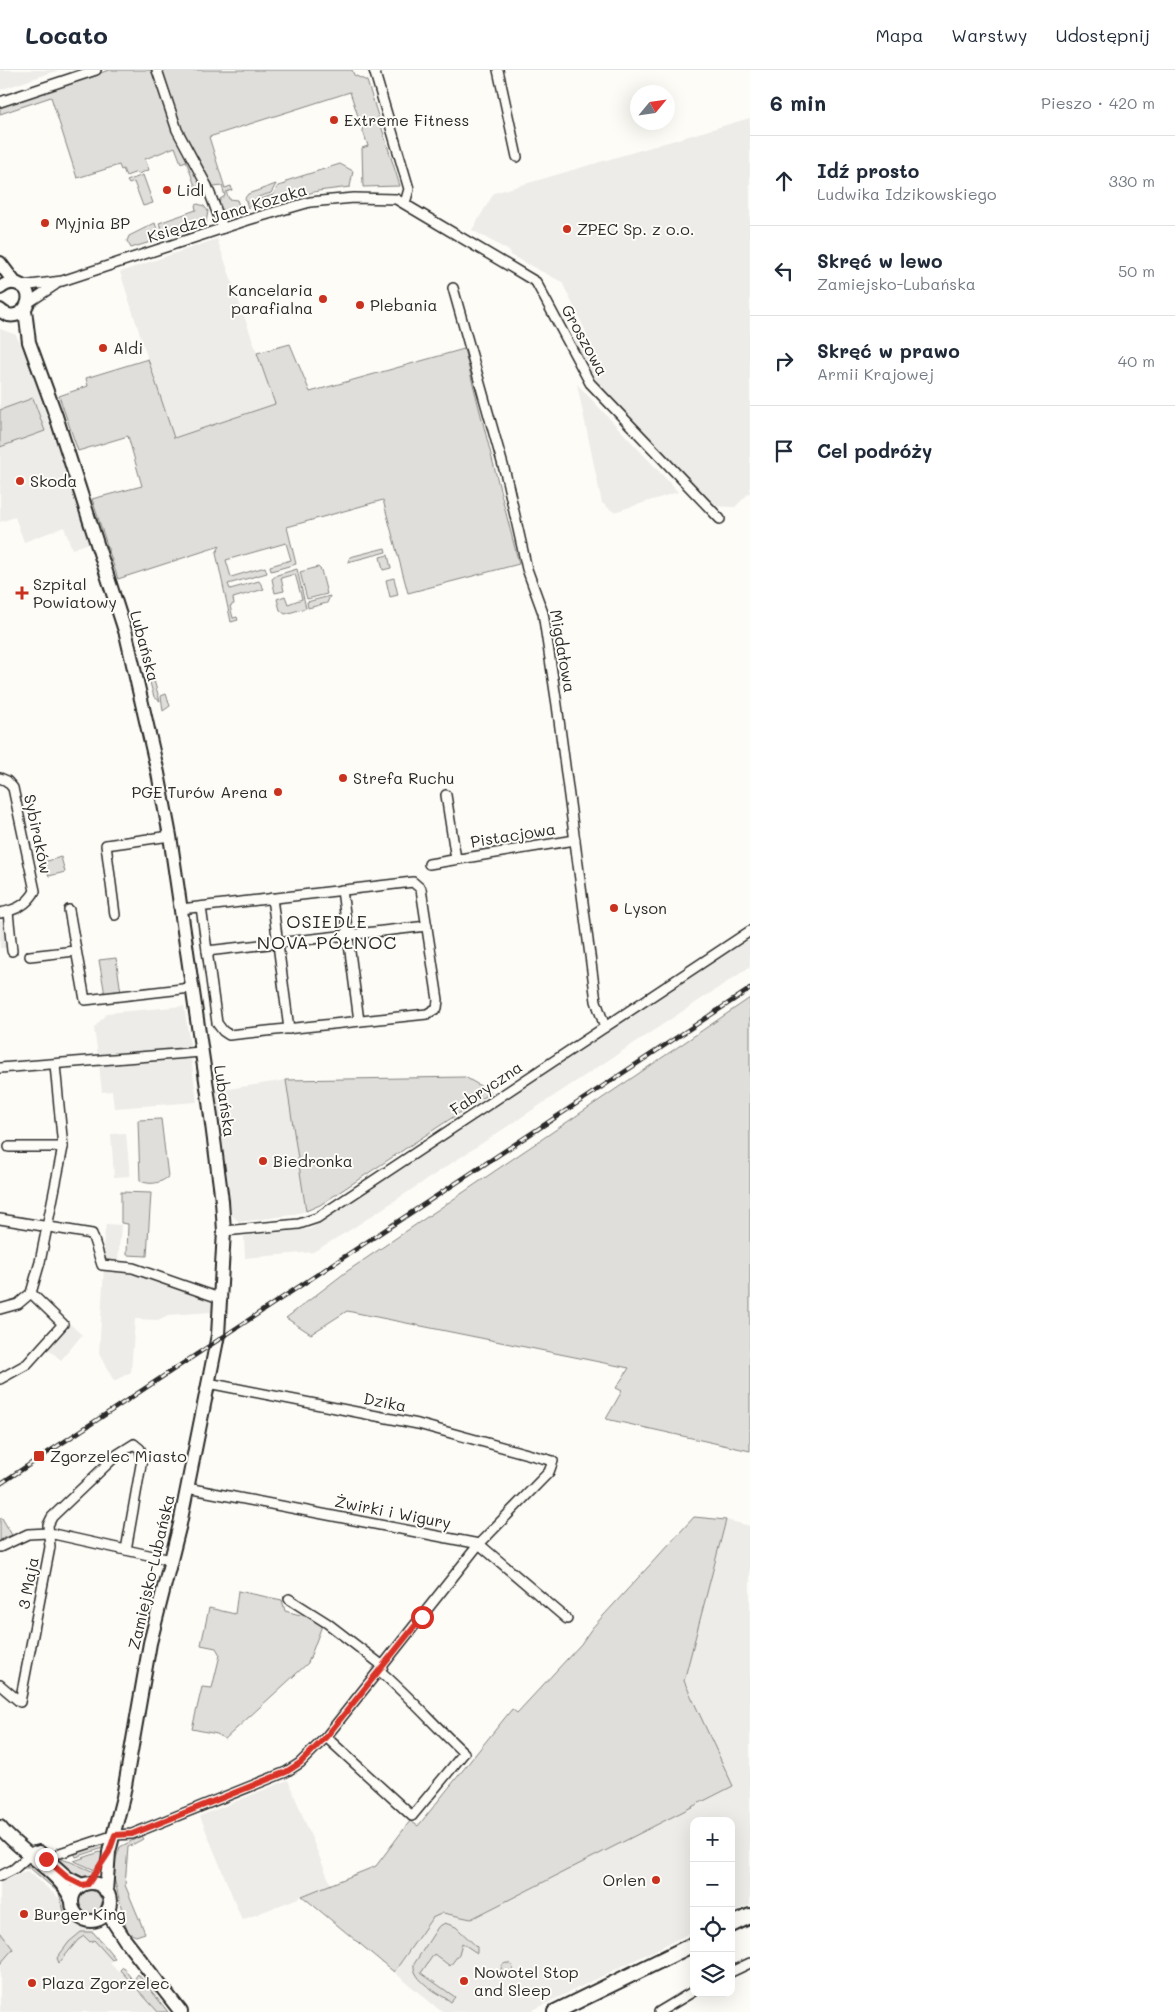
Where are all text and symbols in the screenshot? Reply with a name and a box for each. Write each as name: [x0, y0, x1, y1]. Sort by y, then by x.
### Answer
text: Locato: [25, 19, 108, 50]
text: Mapa: [875, 23, 923, 47]
text: Warstwy: [951, 23, 1027, 47]
text: Udostępnij: [1055, 23, 1150, 47]
north arrow: [630, 85, 675, 130]
text: 6 min: [770, 89, 826, 116]
text: Pieszo · 420 m: [1041, 92, 1155, 113]
place label: Extreme Fitness: [344, 109, 469, 130]
marker: Extreme Fitness: [328, 114, 340, 126]
text: Idź prosto: [817, 158, 919, 183]
icon: ahead: [770, 167, 798, 195]
text: 330 m: [1109, 170, 1155, 191]
street label: Księdza Jana Kozaka: [145, 178, 309, 247]
place label: Lidl: [177, 179, 204, 200]
text: Ludwika Idzikowskiego: [817, 183, 996, 204]
marker: Lidl: [161, 184, 173, 196]
place label: Myjnia BP: [55, 212, 130, 233]
marker: Myjnia BP: [39, 217, 51, 229]
place label: ZPEC Sp. z o.o.: [577, 218, 694, 239]
marker: ZPEC Sp. z o.o.: [561, 223, 573, 235]
text: Skręć w lewo: [817, 248, 943, 273]
icon: left: [770, 257, 798, 285]
text: 50 m: [1118, 260, 1155, 281]
text: Zamiejsko-Lubańska: [817, 273, 976, 294]
place label: Kancelaria parafialna: [228, 279, 313, 318]
marker: Kancelaria parafialna: [317, 293, 329, 305]
place label: Plebania: [370, 294, 438, 315]
marker: Plebania: [354, 299, 366, 311]
street label: Groszowa: [557, 301, 614, 379]
place label: Aldi: [113, 337, 143, 358]
text: Skręć w prawo: [817, 338, 960, 363]
marker: Aldi: [97, 342, 109, 354]
icon: right: [770, 347, 798, 375]
text: 40 m: [1118, 350, 1155, 371]
text: Armii Krajowej: [817, 363, 934, 384]
icon: arrive: [770, 437, 798, 465]
text: Cel podróży: [817, 438, 932, 463]
place label: Skoda: [30, 470, 77, 491]
marker: Skoda: [14, 475, 26, 487]
place label: Szpital Powiatowy: [33, 573, 117, 612]
marker: Szpital Powiatowy: [15, 586, 29, 600]
street label: Lubańska: [126, 608, 165, 684]
street label: Migdałowa: [546, 608, 581, 694]
place label: Strefa Ruchu: [353, 767, 455, 788]
marker: Strefa Ruchu: [337, 772, 349, 784]
place label: PGE Turów Arena: [132, 781, 268, 802]
marker: PGE Turów Arena: [272, 786, 284, 798]
street label: Sybiraków: [20, 792, 57, 876]
street label: Pistacjowa: [469, 817, 557, 852]
place label: Lyson: [624, 897, 667, 918]
marker: Lyson: [608, 902, 620, 914]
district label: OSIEDLE NOVA PÓŁNOC: [257, 909, 397, 954]
street label: Fabryczna: [446, 1056, 526, 1119]
street label: Lubańska: [210, 1064, 241, 1138]
place label: Biedronka: [273, 1150, 353, 1171]
marker: Biedronka: [257, 1155, 269, 1167]
street label: Dzika: [362, 1387, 408, 1416]
place label: Zgorzelec Miasto: [50, 1445, 187, 1466]
marker: Zgorzelec Miasto: [32, 1449, 46, 1463]
street label: Żwirki i Wigury: [333, 1490, 453, 1533]
street label: Zamiejsko-Lubańska: [122, 1492, 179, 1652]
street label: 3 Maja: [12, 1555, 43, 1611]
route start: [411, 1606, 434, 1629]
map controls: [690, 1817, 735, 1997]
button: +: [690, 1817, 735, 1862]
route end: [35, 1848, 58, 1871]
button: −: [690, 1862, 735, 1907]
place label: Orlen: [603, 1869, 646, 1890]
marker: Orlen: [650, 1874, 662, 1886]
place label: Burger King: [34, 1903, 126, 1924]
button: locate: [690, 1907, 735, 1952]
marker: Burger King: [18, 1908, 30, 1920]
button: layers: [690, 1952, 735, 1997]
place label: Nowotel Stop and Sleep: [474, 1961, 579, 2000]
place label: Plaza Zgorzelec: [42, 1972, 169, 1993]
marker: Nowotel Stop and Sleep: [458, 1975, 470, 1987]
marker: Plaza Zgorzelec: [26, 1977, 38, 1989]

